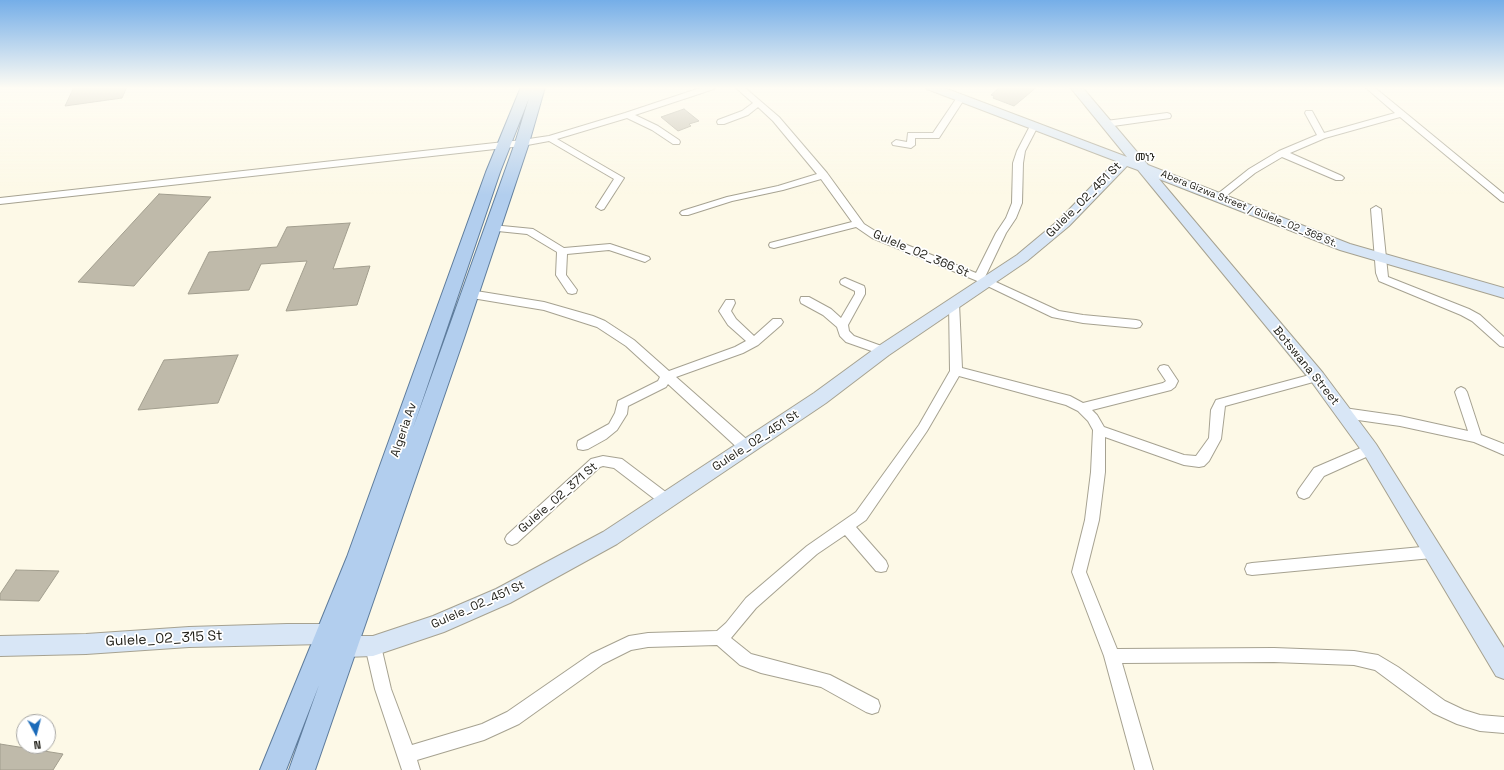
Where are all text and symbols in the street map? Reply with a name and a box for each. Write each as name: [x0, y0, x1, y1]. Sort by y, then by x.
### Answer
district label: መነን: [1135, 151, 1155, 165]
street label: Gulele_02_451 St: [1043, 159, 1125, 241]
street label: Abera Gizwa Street / Gulele_02_368 St.: [1159, 168, 1339, 250]
street label: Gulele_02_366 St: [871, 227, 971, 281]
street label: Botswana Street: [1270, 324, 1342, 408]
street label: Algeria Av: [388, 401, 420, 459]
street label: Gulele_02_451 St: [710, 408, 802, 474]
street label: Gulele_02_371 St: [516, 460, 600, 536]
street label: Gulele_02_451 St: [429, 578, 527, 632]
street label: Gulele_02_315 St: [105, 628, 223, 650]
north arrow: [16, 714, 56, 754]
text: N: [33, 738, 42, 752]

